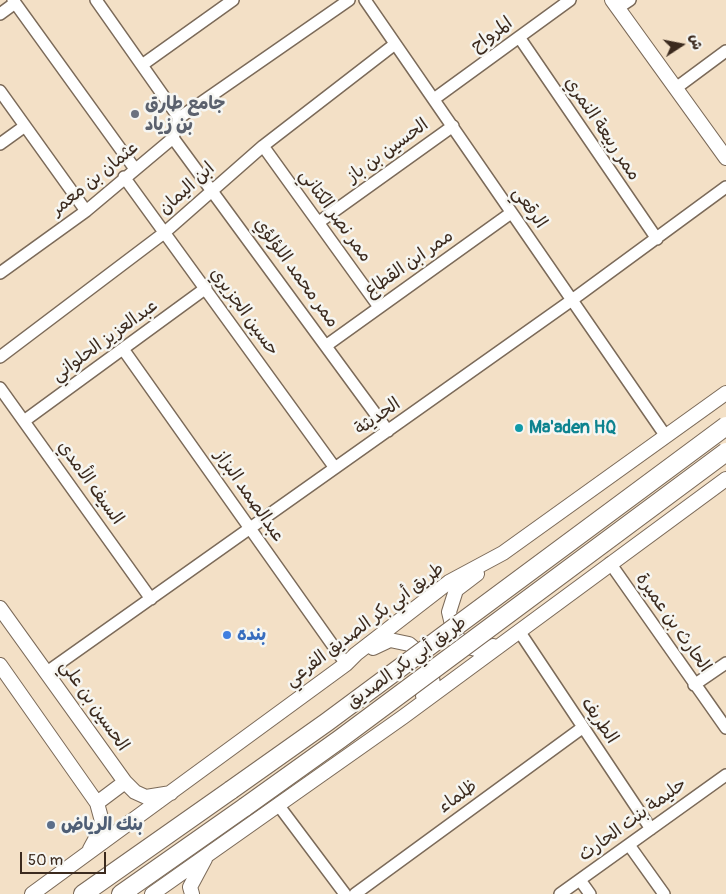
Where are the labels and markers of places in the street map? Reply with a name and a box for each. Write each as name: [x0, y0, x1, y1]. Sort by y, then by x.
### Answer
place label: جامع طارق بن زياد: [145, 93, 225, 136]
marker: جامع طارق بن زياد: [129, 108, 141, 120]
place label: Ma'aden HQ: [529, 417, 616, 439]
marker: Ma'aden HQ: [513, 422, 525, 434]
place label: بنده: [237, 624, 266, 646]
marker: بنده: [221, 629, 233, 641]
place label: بنك الرياض: [61, 814, 143, 836]
marker: بنك الرياض: [45, 819, 57, 831]

